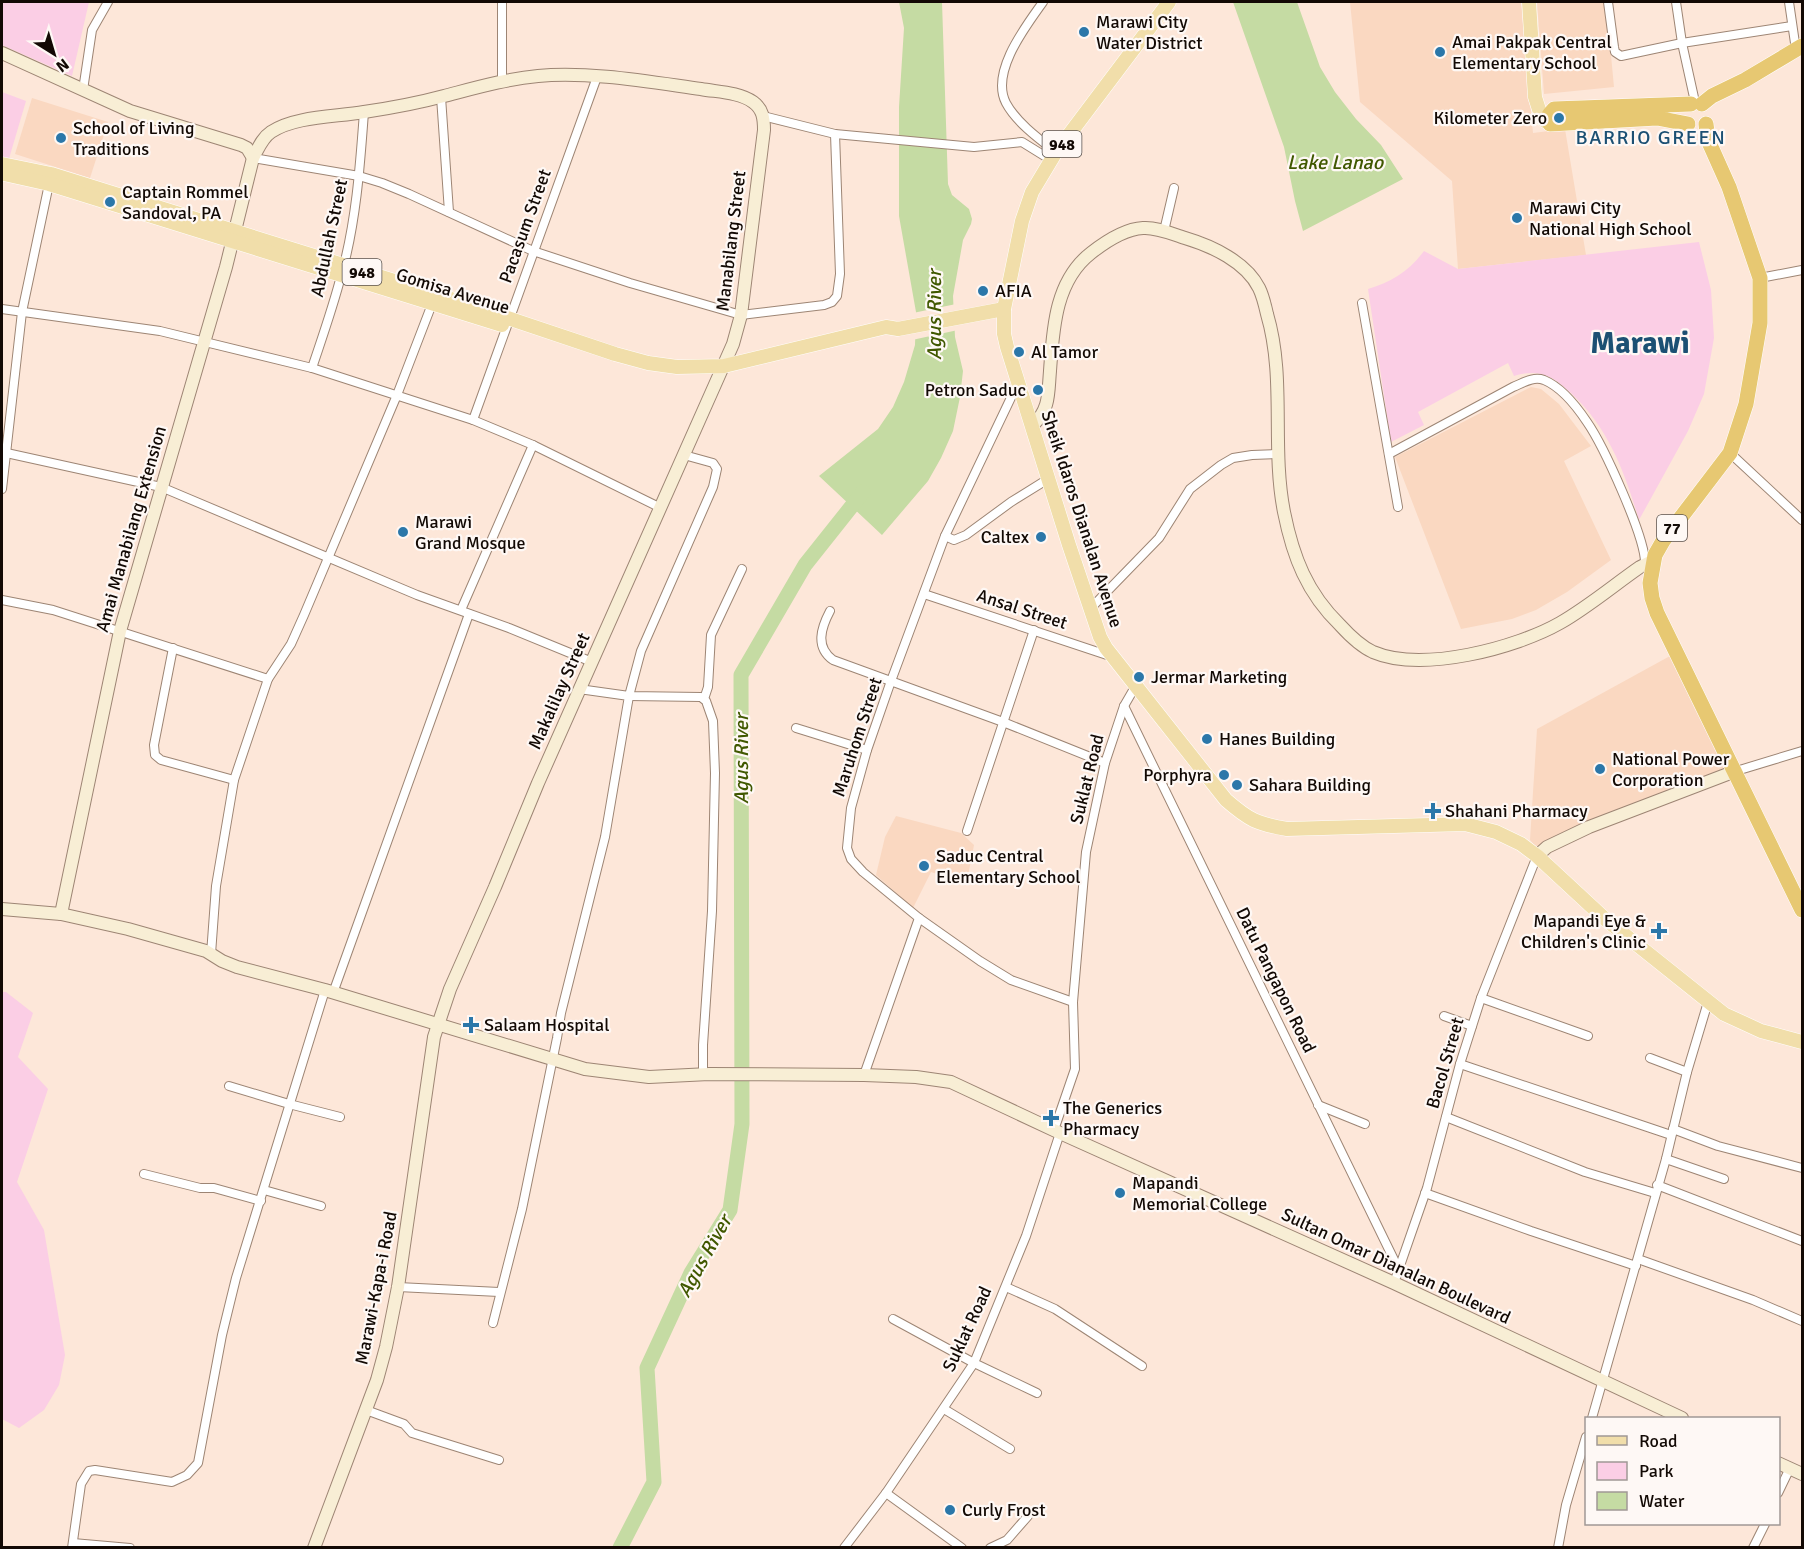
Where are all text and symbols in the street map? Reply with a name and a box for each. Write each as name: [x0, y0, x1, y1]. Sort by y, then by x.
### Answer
place label: Marawi City Water District: [1096, 11, 1203, 54]
north arrow: [24, 24, 84, 84]
marker: Marawi City Water District: [1077, 25, 1091, 39]
place label: Amai Pakpak Central Elementary School: [1452, 31, 1612, 74]
marker: Amai Pakpak Central Elementary School: [1433, 45, 1447, 59]
text: N: [52, 54, 73, 77]
place label: Kilometer Zero: [1434, 107, 1547, 129]
marker: Kilometer Zero: [1552, 111, 1566, 125]
place label: School of Living Traditions: [73, 117, 194, 160]
district label: BARRIO GREEN: [1576, 125, 1726, 150]
marker: School of Living Traditions: [54, 131, 68, 145]
road number: 948: [1042, 131, 1082, 157]
water label: Lake Lanao: [1287, 150, 1385, 175]
street label: Pacasum Street: [494, 166, 556, 286]
street label: Manabilang Street: [711, 169, 751, 313]
street label: Abdullah Street: [306, 177, 352, 299]
place label: Captain Rommel Sandoval, PA: [122, 181, 248, 224]
marker: Captain Rommel Sandoval, PA: [103, 195, 117, 209]
place label: Marawi City National High School: [1529, 197, 1692, 240]
marker: Marawi City National High School: [1510, 211, 1524, 225]
road number: 948: [342, 259, 382, 285]
street label: Gomisa Avenue: [394, 263, 512, 319]
water label: Agus River: [922, 267, 947, 360]
place label: AFIA: [995, 280, 1032, 302]
marker: AFIA: [976, 284, 990, 298]
district label: Marawi: [1590, 325, 1690, 362]
place label: Al Tamor: [1031, 341, 1098, 363]
marker: Al Tamor: [1012, 345, 1026, 359]
place label: Petron Saduc: [925, 379, 1026, 401]
marker: Petron Saduc: [1031, 383, 1045, 397]
street label: Sheik Idaros Dianalan Avenue: [1036, 408, 1128, 630]
street label: Amai Manabilang Extension: [91, 423, 171, 635]
place label: Marawi Grand Mosque: [415, 511, 526, 554]
road number: 77: [1657, 515, 1687, 541]
marker: Marawi Grand Mosque: [396, 525, 410, 539]
place label: Caltex: [981, 526, 1030, 548]
marker: Caltex: [1034, 530, 1048, 544]
street label: Ansal Street: [974, 584, 1070, 634]
street label: Makalilay Street: [523, 629, 595, 753]
place label: Jermar Marketing: [1151, 666, 1287, 688]
marker: Jermar Marketing: [1132, 670, 1146, 684]
street label: Maruhom Street: [827, 674, 887, 800]
water label: Agus River: [729, 711, 754, 804]
place label: Hanes Building: [1219, 728, 1335, 750]
street label: Suklat Road: [1065, 732, 1109, 826]
marker: Hanes Building: [1200, 732, 1214, 746]
place label: National Power Corporation: [1612, 748, 1730, 791]
marker: National Power Corporation: [1593, 762, 1607, 776]
place label: Porphyra: [1143, 764, 1212, 786]
marker: Porphyra: [1217, 768, 1231, 782]
place label: Sahara Building: [1249, 774, 1371, 796]
marker: Sahara Building: [1230, 778, 1244, 792]
place label: Shahani Pharmacy: [1445, 800, 1588, 822]
marker: Shahani Pharmacy: [1426, 804, 1440, 818]
place label: Saduc Central Elementary School: [936, 845, 1081, 888]
marker: Saduc Central Elementary School: [917, 859, 931, 873]
street label: Datu Pangapon Road: [1231, 904, 1321, 1056]
place label: Mapandi Eye & Children's Clinic: [1521, 910, 1646, 953]
marker: Mapandi Eye & Children's Clinic: [1650, 922, 1668, 940]
place label: Salaam Hospital: [484, 1014, 609, 1036]
street label: Bacol Street: [1421, 1015, 1469, 1111]
marker: Salaam Hospital: [462, 1016, 480, 1034]
place label: The Generics Pharmacy: [1063, 1097, 1162, 1140]
marker: The Generics Pharmacy: [1044, 1111, 1058, 1125]
place label: Mapandi Memorial College: [1132, 1172, 1267, 1215]
marker: Mapandi Memorial College: [1113, 1186, 1127, 1200]
street label: Sultan Omar Dianalan Boulevard: [1278, 1203, 1514, 1329]
water label: Agus River: [672, 1208, 739, 1302]
street label: Marawi-Kapa-i Road: [350, 1209, 402, 1367]
street label: Suklat Road: [938, 1283, 996, 1375]
legend: [1585, 1417, 1780, 1525]
text: Road: [1639, 1430, 1678, 1452]
text: Park: [1639, 1460, 1674, 1482]
text: Water: [1639, 1490, 1685, 1512]
place label: Curly Frost: [962, 1499, 1045, 1521]
marker: Curly Frost: [943, 1503, 957, 1517]

